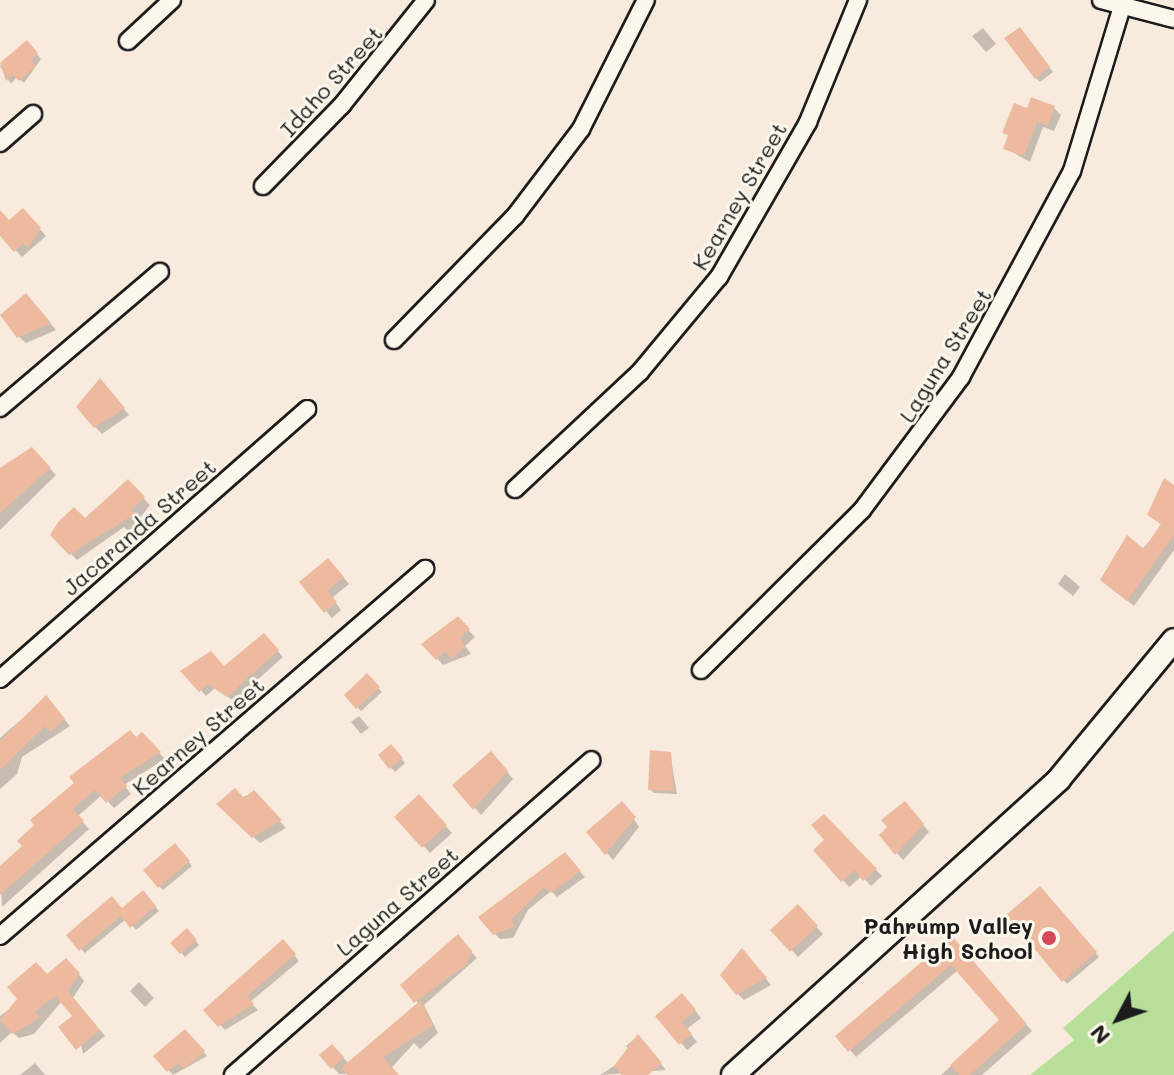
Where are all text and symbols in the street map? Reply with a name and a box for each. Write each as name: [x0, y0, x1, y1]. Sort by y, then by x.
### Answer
street label: Idaho Street: [274, 20, 388, 142]
street label: Kearney Street: [686, 117, 792, 275]
street label: Laguna Street: [893, 283, 997, 427]
street label: Jacaranda Street: [57, 453, 221, 601]
street label: Kearney Street: [127, 672, 269, 800]
street label: Laguna Street: [331, 841, 463, 961]
place label: Pahrump Valley High School: [863, 912, 1033, 964]
marker: Pahrump Valley High School: [1040, 929, 1058, 947]
north arrow: [1078, 979, 1158, 1059]
text: N: [1083, 1019, 1116, 1051]

